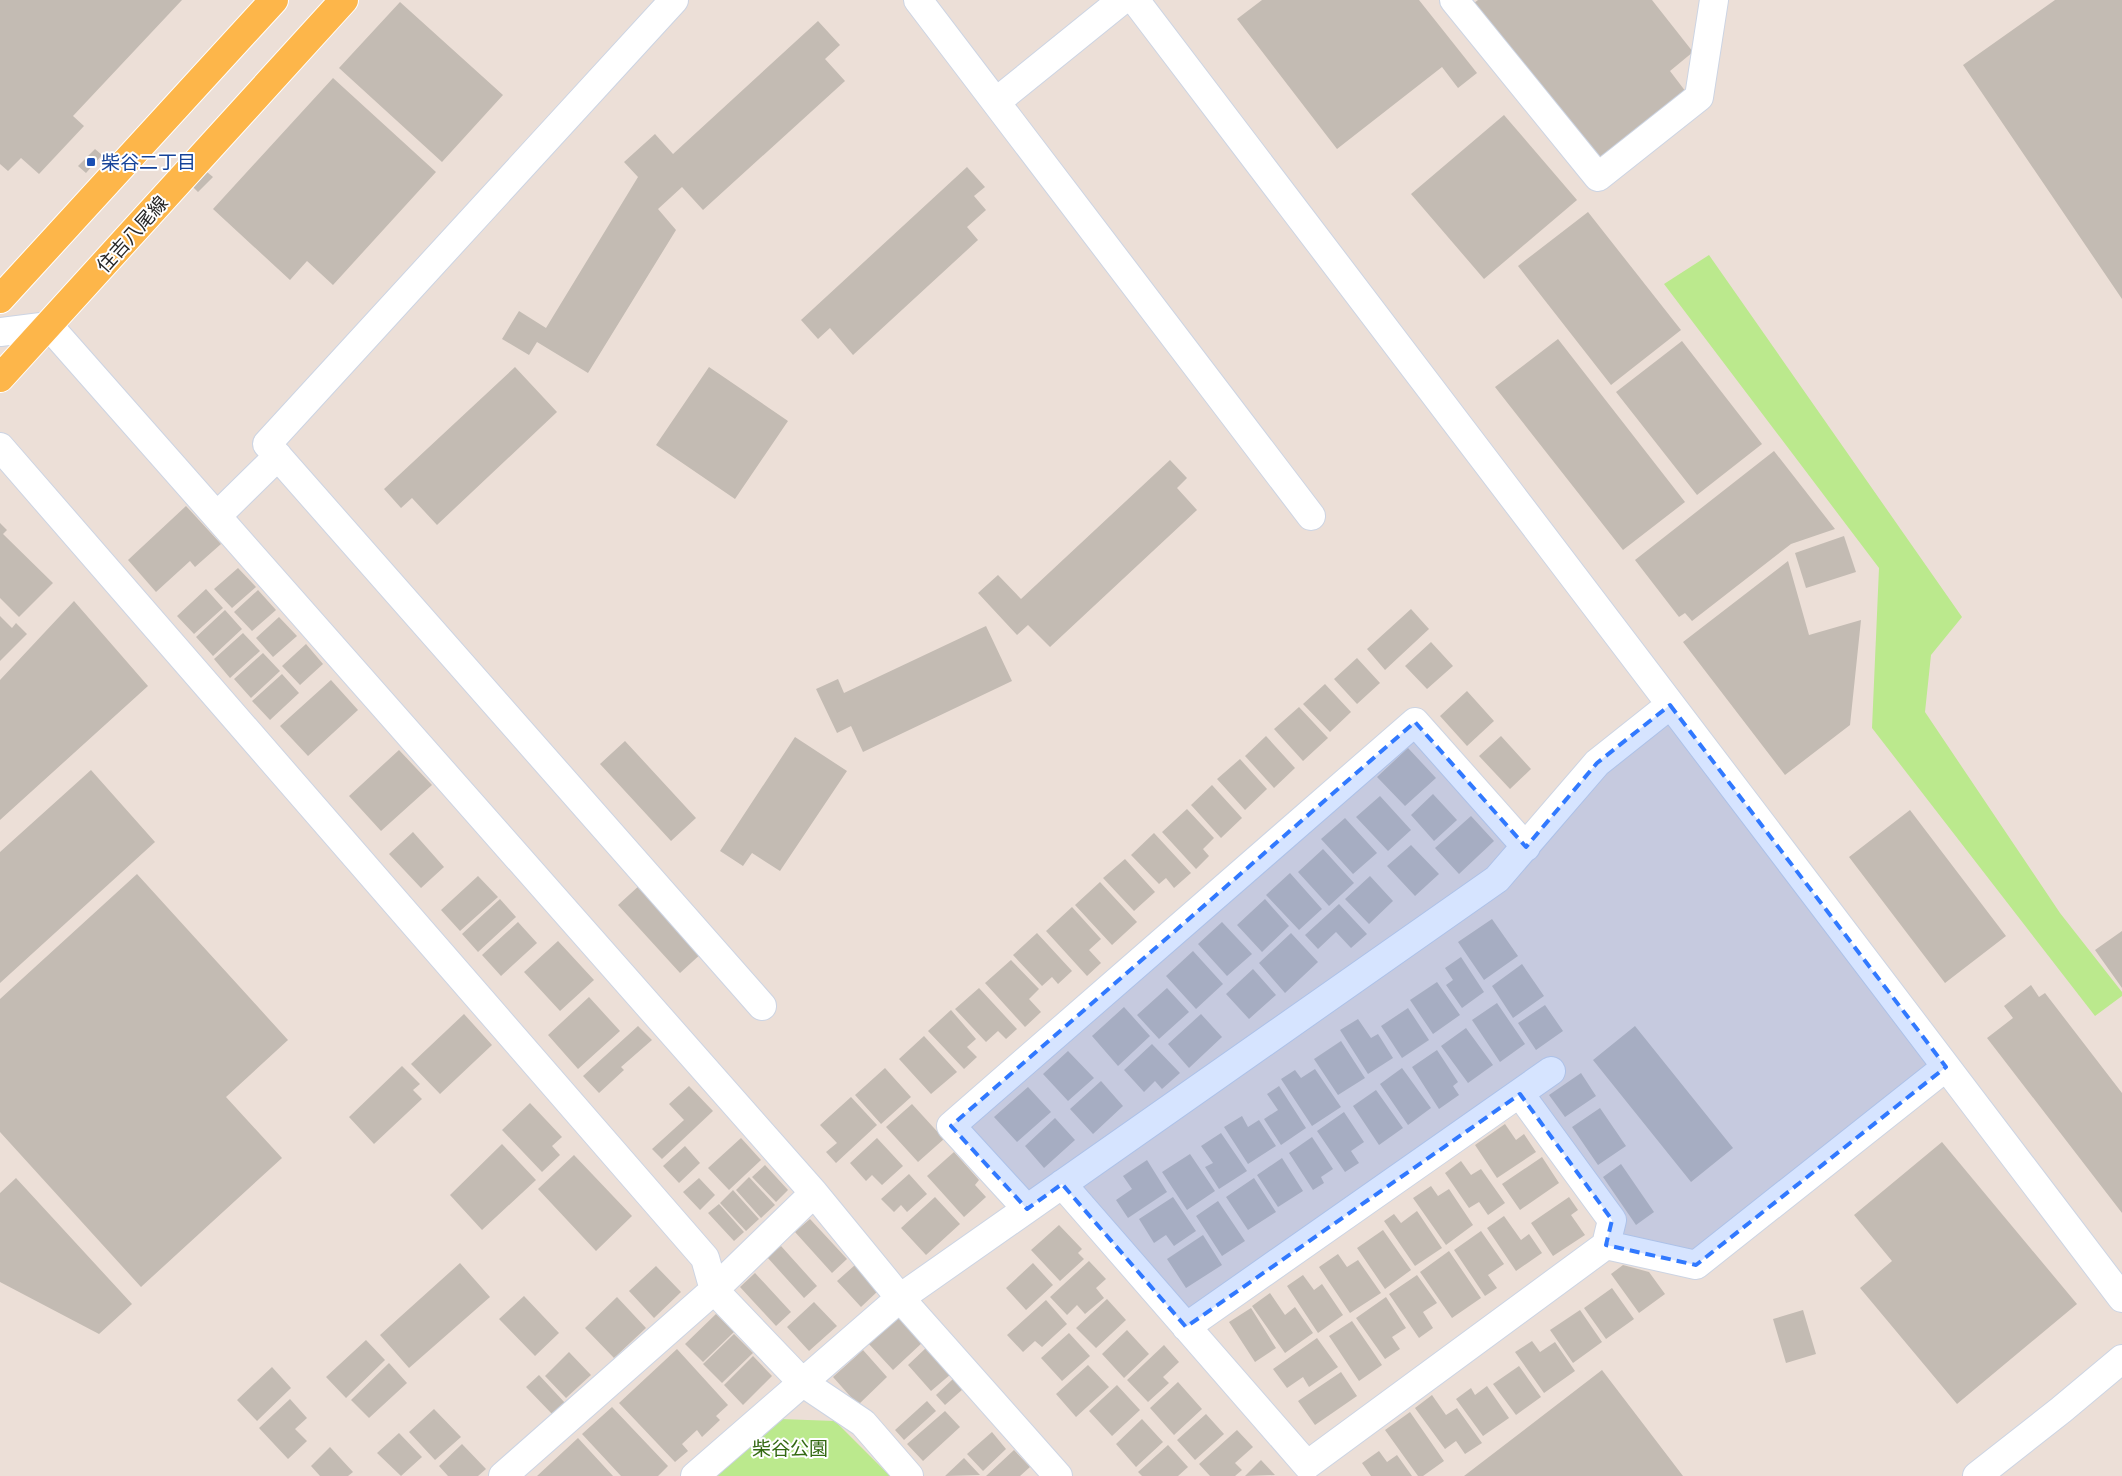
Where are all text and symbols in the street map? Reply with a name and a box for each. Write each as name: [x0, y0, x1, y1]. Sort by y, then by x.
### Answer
place label: 柴谷二丁目: [101, 150, 196, 174]
marker: 柴谷二丁目: [85, 156, 97, 168]
street label: 住吉八尾線: [91, 191, 173, 277]
park label: 柴谷公園: [752, 1436, 828, 1460]

